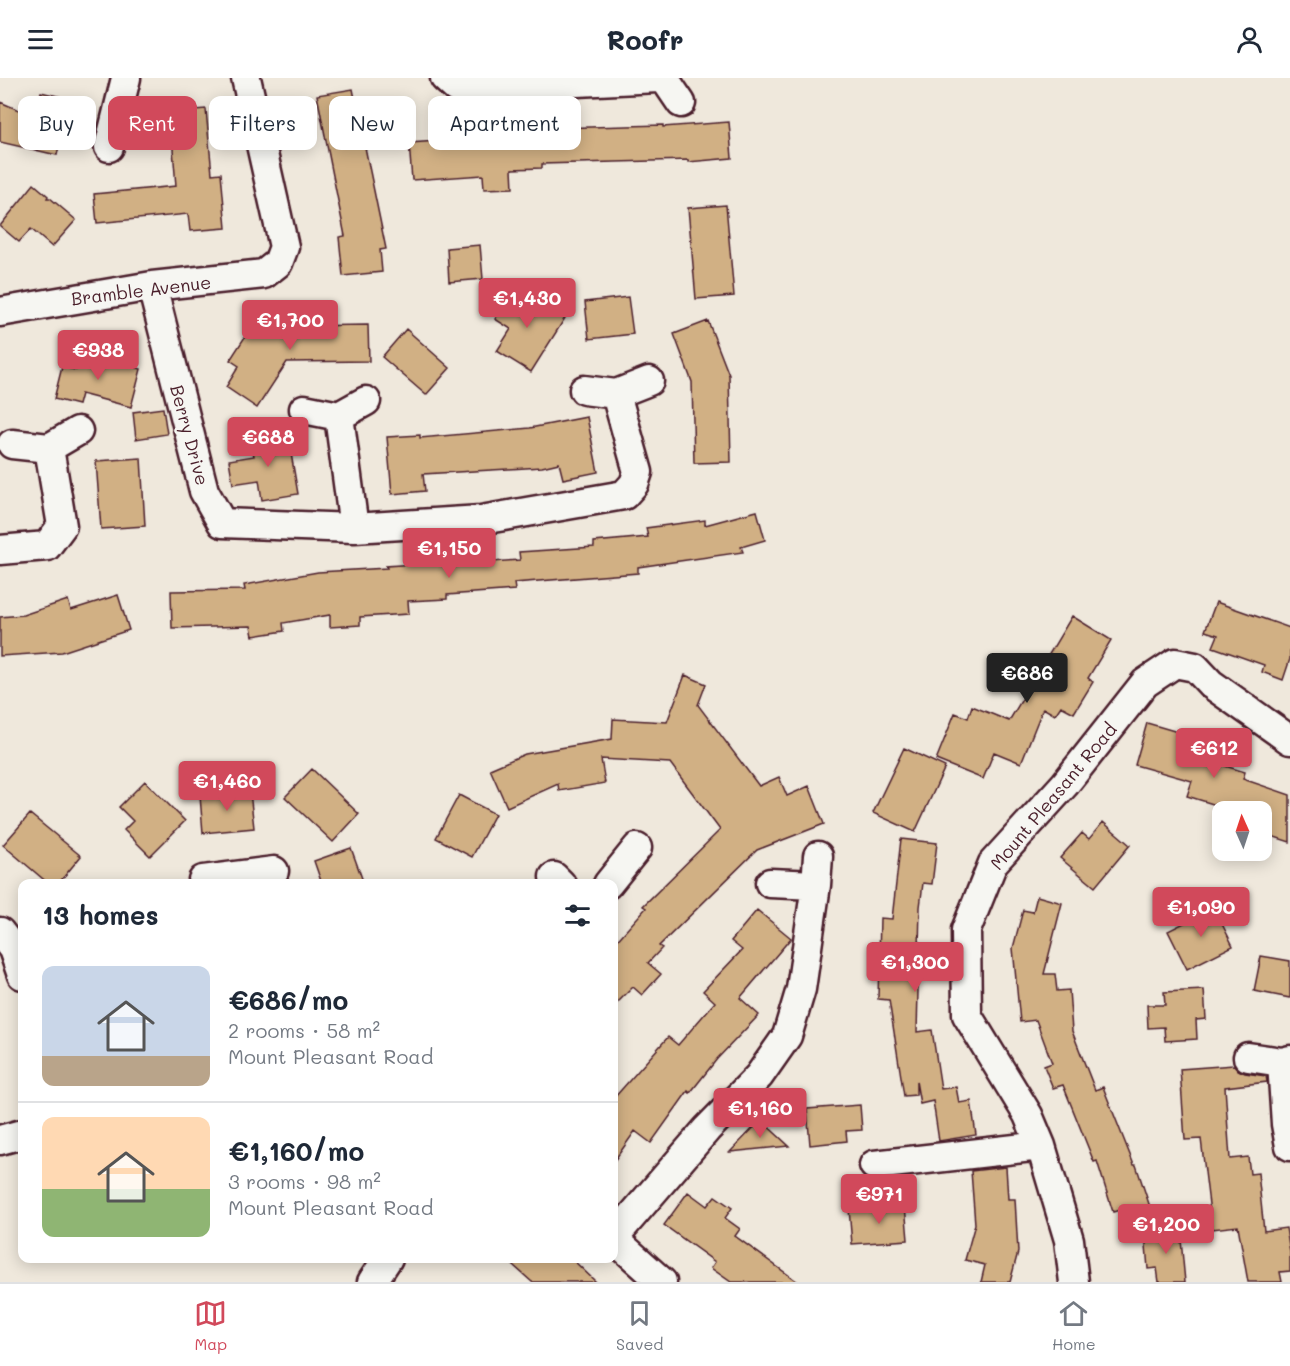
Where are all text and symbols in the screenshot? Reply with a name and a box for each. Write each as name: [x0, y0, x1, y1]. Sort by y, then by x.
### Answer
text: Roofr: [606, 22, 684, 57]
icon: menu: [24, 23, 57, 56]
icon: person: [1233, 23, 1266, 56]
chip: Buy: [18, 96, 96, 150]
chip: Rent: [108, 96, 197, 150]
chip: Filters: [209, 96, 317, 150]
chip: New: [329, 96, 416, 150]
chip: Apartment: [428, 96, 581, 150]
street label: Bramble Avenue: [70, 270, 212, 310]
pin: €1,430: [478, 278, 576, 329]
text: €1,430: [493, 284, 561, 310]
pin: €1,700: [241, 300, 339, 351]
text: €1,700: [256, 306, 324, 332]
pin: €938: [62, 330, 134, 381]
text: €938: [72, 336, 124, 362]
street label: Berry Drive: [165, 382, 215, 488]
pin: €688: [232, 417, 304, 468]
text: €688: [241, 423, 295, 449]
pin: €1,150: [400, 528, 498, 579]
text: €1,150: [417, 534, 481, 560]
pin: €686: [991, 653, 1063, 704]
text: €686: [1001, 659, 1053, 685]
street label: Mount Pleasant Road: [984, 717, 1122, 875]
pin: €612: [1178, 728, 1250, 779]
text: €612: [1190, 734, 1238, 760]
pin: €1,460: [178, 761, 276, 812]
text: €1,460: [193, 767, 261, 793]
north arrow: [1212, 801, 1272, 861]
map controls: [1212, 801, 1272, 861]
pin: €1,090: [1152, 887, 1250, 938]
text: €1,090: [1167, 893, 1235, 919]
text: 13 homes: [42, 898, 159, 932]
icon: filters: [561, 899, 594, 932]
pin: €1,300: [866, 942, 964, 993]
text: €1,300: [881, 948, 949, 974]
text: €686/mo: [228, 983, 348, 1017]
icon: home: [90, 990, 162, 1062]
text: 2 rooms · 58 m²: [228, 1017, 380, 1043]
text: Mount Pleasant Road: [228, 1043, 433, 1069]
pin: €1,160: [711, 1088, 809, 1139]
text: €1,160: [727, 1094, 793, 1120]
text: €1,160/mo: [228, 1134, 364, 1168]
icon: home: [90, 1141, 162, 1213]
text: 3 rooms · 98 m²: [228, 1168, 381, 1194]
pin: €971: [843, 1174, 915, 1225]
text: €971: [855, 1180, 903, 1206]
text: Mount Pleasant Road: [228, 1194, 433, 1220]
pin: €1,200: [1117, 1204, 1215, 1255]
text: €1,200: [1132, 1210, 1200, 1236]
tab: Map: [194, 1297, 227, 1354]
tab: Saved: [616, 1297, 663, 1354]
tab: Home: [1052, 1297, 1096, 1354]

